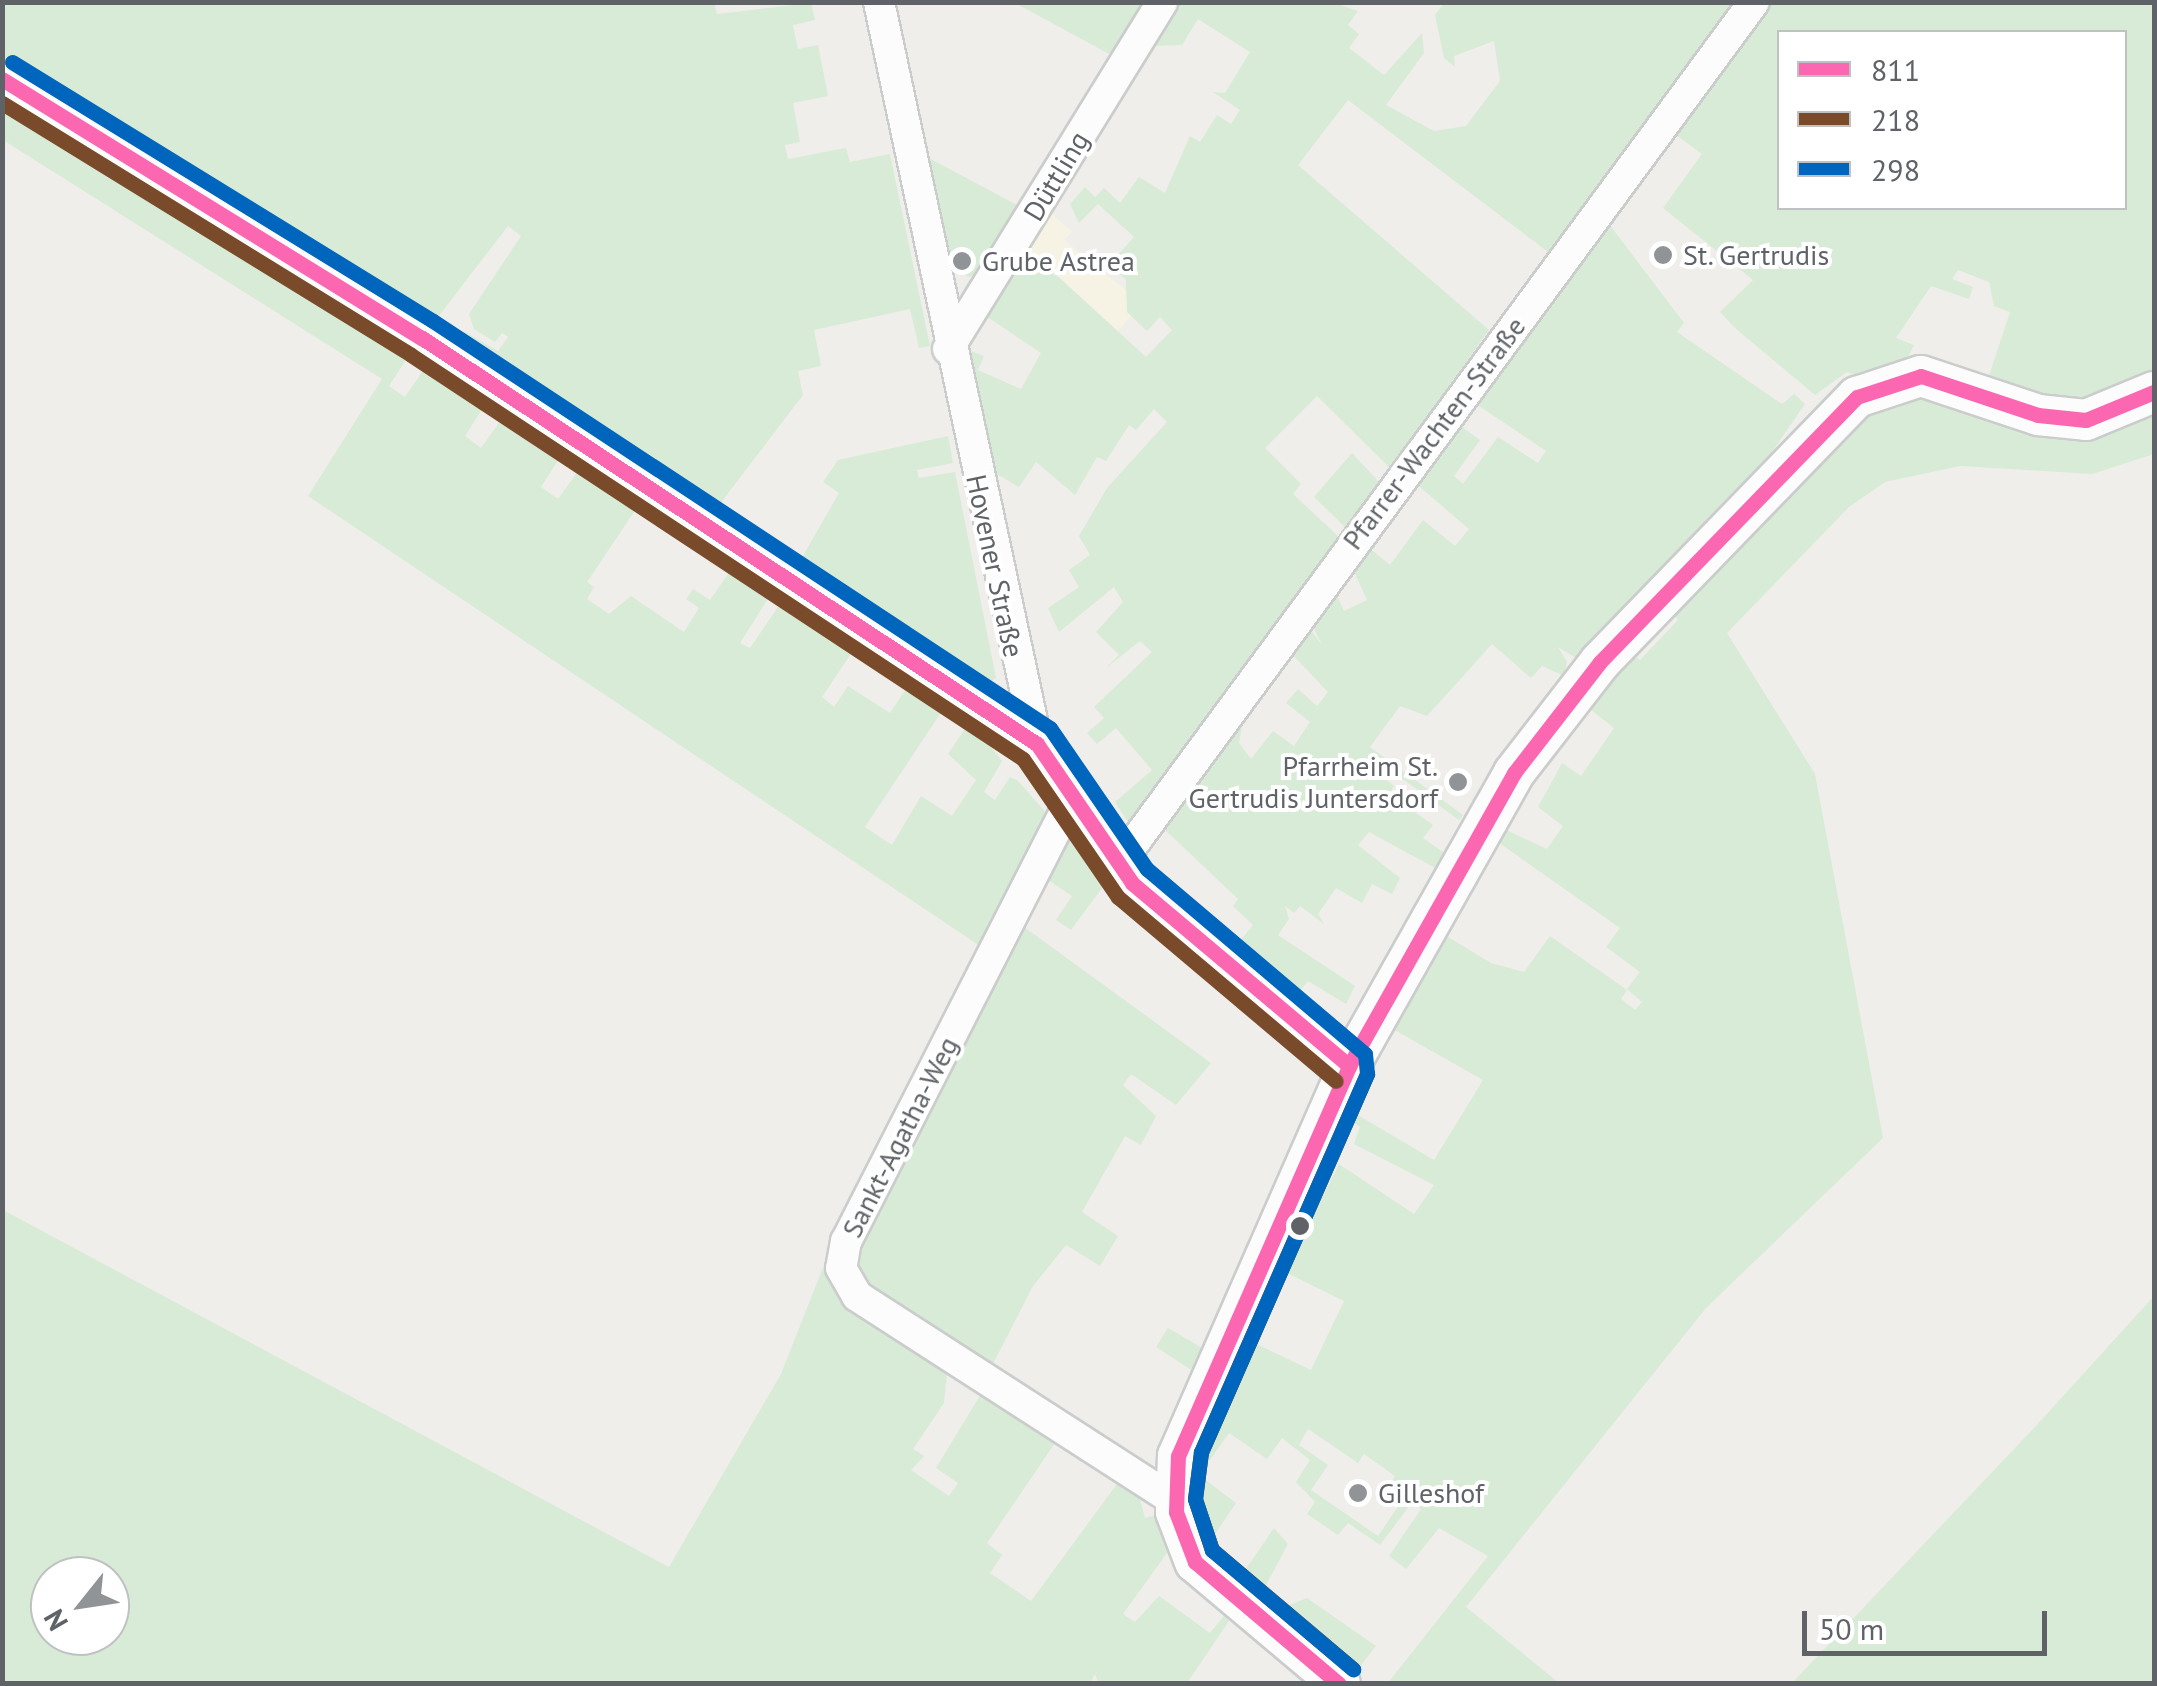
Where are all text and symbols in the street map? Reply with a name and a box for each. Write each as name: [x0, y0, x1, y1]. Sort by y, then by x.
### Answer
legend: [1777, 30, 2127, 210]
text: 811: [1871, 50, 1920, 89]
text: 218: [1871, 100, 1920, 139]
street label: Düttling: [1016, 125, 1096, 227]
text: 298: [1871, 150, 1920, 189]
place label: St. Gertrudis: [1683, 238, 1831, 272]
place label: Grube Astrea: [982, 244, 1136, 278]
marker: St. Gertrudis: [1652, 244, 1674, 266]
marker: Grube Astrea: [951, 250, 973, 272]
street label: Pfarrer-Wachten-Straße: [1336, 310, 1532, 556]
street label: Hovener Straße: [959, 472, 1031, 660]
place label: Pfarrheim St. Gertrudis Juntersdorf: [1189, 749, 1438, 815]
marker: Pfarrheim St. Gertrudis Juntersdorf: [1447, 771, 1469, 793]
street label: Sankt-Agatha-Weg: [835, 1031, 965, 1243]
unlabelled marker: [1290, 1216, 1310, 1236]
place label: Gilleshof: [1378, 1476, 1484, 1510]
marker: Gilleshof: [1347, 1482, 1369, 1504]
north arrow: [30, 1556, 130, 1656]
scale bar: [1807, 1591, 2052, 1653]
text: N: [35, 1603, 76, 1637]
text: 50 m: [1819, 1609, 1884, 1648]

